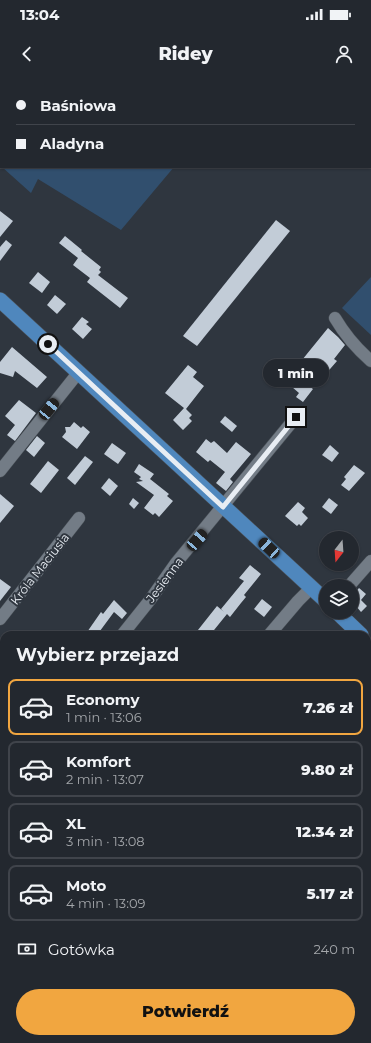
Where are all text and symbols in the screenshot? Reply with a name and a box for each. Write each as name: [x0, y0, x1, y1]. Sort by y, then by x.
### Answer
text: 13:04: [20, 5, 59, 24]
icon: back: [16, 43, 38, 65]
text: Ridey: [158, 43, 213, 65]
icon: person: [333, 43, 355, 65]
text: Baśniowa: [40, 96, 116, 115]
text: Aladyna: [40, 134, 104, 153]
route start: [39, 335, 57, 353]
callout: 1 min: [263, 359, 329, 387]
text: 1 min: [278, 365, 314, 381]
car: [37, 396, 61, 422]
route end: [287, 408, 305, 426]
car: [185, 527, 209, 553]
street label: Króla Maciusia: [7, 530, 72, 607]
north arrow: [319, 531, 359, 571]
map controls: [319, 531, 359, 619]
car: [256, 535, 282, 561]
street label: Jesienna: [142, 554, 187, 606]
button: layers: [319, 579, 359, 619]
text: Wybierz przejazd: [16, 644, 179, 666]
icon: car: [18, 689, 54, 725]
text: Economy: [66, 690, 139, 709]
text: 7.26 zł: [303, 698, 353, 717]
text: 1 min · 13:06: [66, 709, 142, 725]
icon: car: [18, 751, 54, 787]
text: Komfort: [66, 752, 131, 771]
text: 9.80 zł: [301, 760, 353, 779]
text: 2 min · 13:07: [66, 771, 144, 787]
icon: car: [18, 813, 54, 849]
text: XL: [66, 814, 85, 833]
text: 12.34 zł: [296, 822, 353, 841]
text: 3 min · 13:08: [66, 833, 145, 849]
icon: car: [18, 875, 54, 911]
text: Moto: [66, 876, 106, 895]
text: 5.17 zł: [306, 884, 353, 903]
text: 4 min · 13:09: [66, 895, 145, 911]
icon: cash: [16, 938, 38, 960]
text: Gotówka: [48, 940, 115, 959]
text: 240 m: [314, 941, 355, 957]
button: Potwierdź: [16, 989, 355, 1035]

